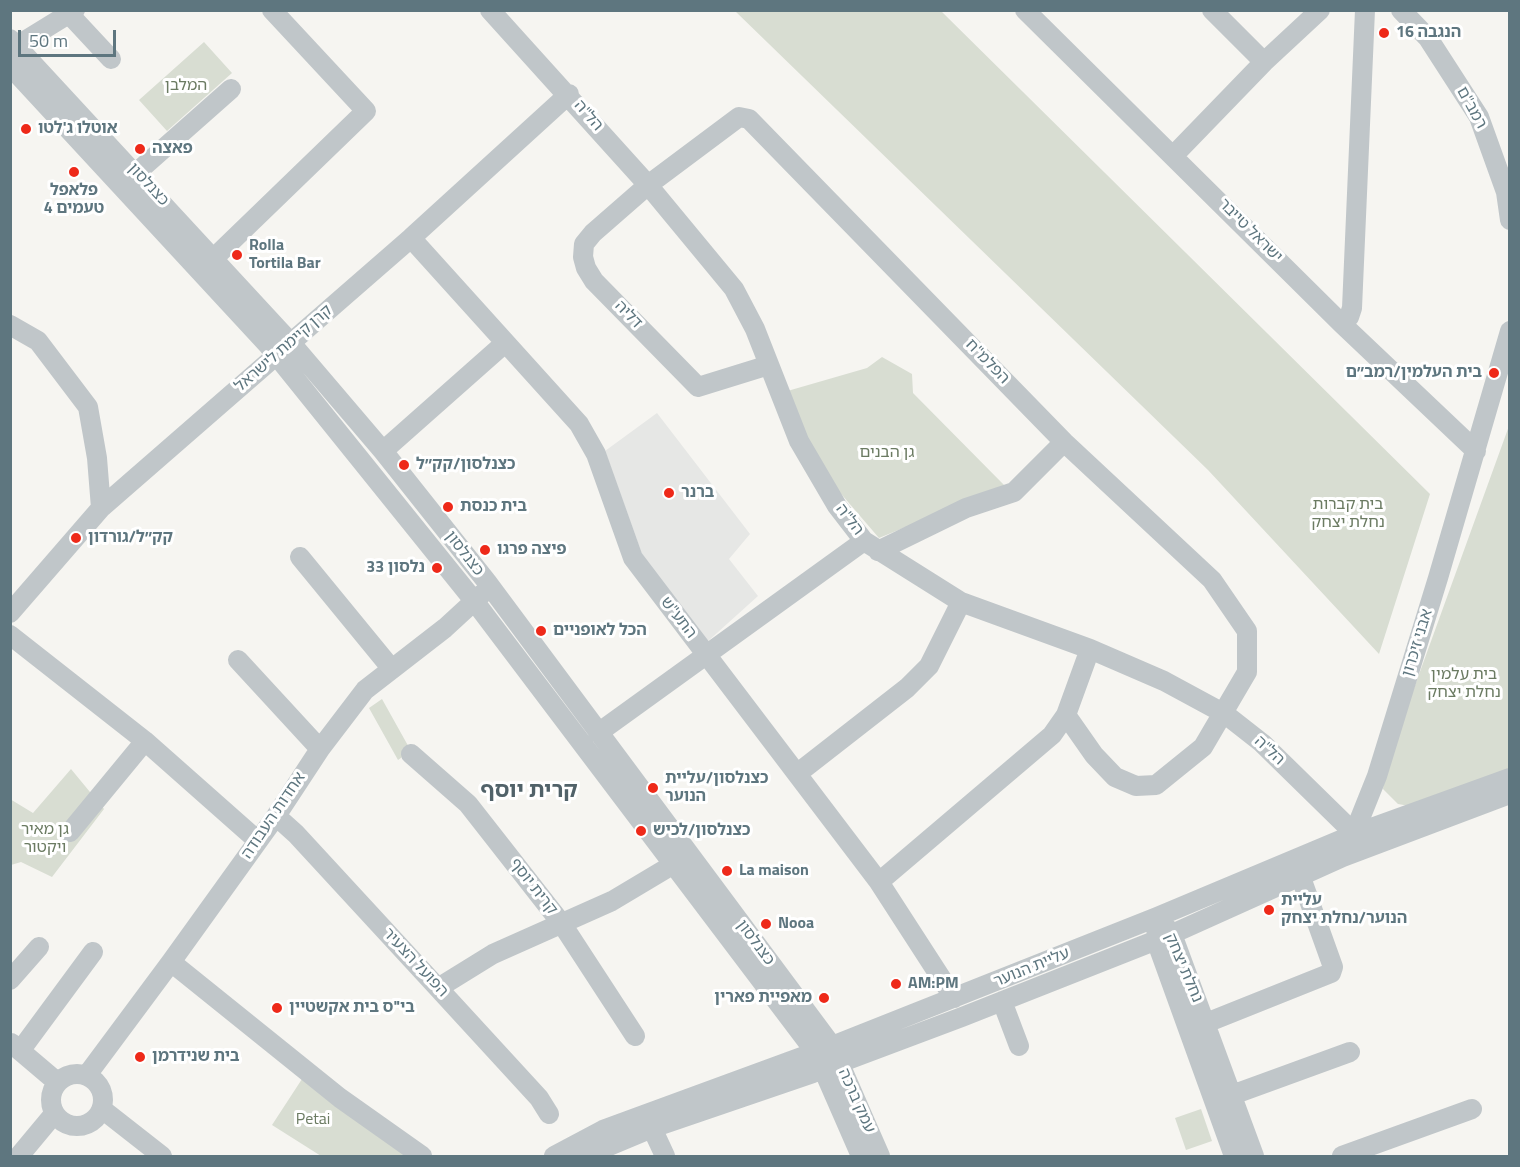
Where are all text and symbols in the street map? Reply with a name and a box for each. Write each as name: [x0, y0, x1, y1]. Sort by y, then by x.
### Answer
scale bar: [21, 18, 118, 56]
place label: הנגבה 16: [1396, 23, 1461, 43]
marker: הנגבה 16: [1377, 26, 1391, 40]
text: 50 m: [29, 27, 68, 54]
park label: המלבן: [165, 76, 207, 96]
street label: רמב"ם: [1452, 84, 1490, 132]
street label: הל"ה: [569, 97, 607, 135]
place label: אוטלו ג'לטו: [38, 119, 118, 139]
marker: אוטלו ג'לטו: [19, 122, 33, 136]
place label: פאצה: [152, 139, 193, 159]
marker: פאצה: [133, 142, 147, 156]
street label: כצנלסון: [123, 160, 173, 210]
marker: פלאפל 4 טעמים: [67, 165, 81, 179]
place label: פלאפל 4 טעמים: [44, 181, 104, 219]
street label: ישראל טייבר: [1214, 195, 1286, 267]
place label: Rolla Tortila Bar: [249, 236, 321, 274]
marker: Rolla Tortila Bar: [230, 248, 244, 262]
street label: דליה: [610, 297, 646, 333]
street label: קרן קיימת לישראל: [231, 301, 337, 397]
street label: הפלמ"ח: [961, 336, 1013, 388]
place label: בית העלמין/רמב״ם: [1346, 363, 1482, 383]
marker: בית העלמין/רמב״ם: [1487, 366, 1501, 380]
park label: גן הבנים: [860, 443, 914, 463]
place label: כצנלסון/קק״ל: [416, 455, 516, 475]
marker: כצנלסון/קק״ל: [397, 458, 411, 472]
place label: ברנר: [681, 483, 714, 503]
marker: ברנר: [662, 486, 676, 500]
park label: בית קברות נחלת יצחק: [1311, 495, 1385, 533]
place label: בית כנסת: [460, 497, 527, 517]
marker: בית כנסת: [441, 500, 455, 514]
street label: הל"ה: [831, 500, 867, 540]
place label: קק״ל/גורדון: [88, 528, 173, 548]
street label: כצנלסון: [441, 528, 487, 580]
marker: קק״ל/גורדון: [69, 531, 83, 545]
place label: פיצה פרגו: [497, 540, 567, 560]
marker: פיצה פרגו: [478, 543, 492, 557]
place label: נלסון 33: [366, 558, 425, 578]
marker: נלסון 33: [430, 561, 444, 575]
street label: התע"ש: [656, 593, 700, 643]
street label: אבני זיכרון: [1399, 607, 1437, 679]
place label: הכל לאופניים: [553, 621, 647, 641]
marker: הכל לאופניים: [534, 624, 548, 638]
park label: בית עלמין נחלת יצחק: [1427, 665, 1501, 703]
street label: הל"ה: [1250, 732, 1288, 770]
street label: אחדות העבודה: [238, 769, 310, 863]
place label: כצנלסון/עליית הנוער: [665, 769, 768, 807]
district label: קרית יוסף: [480, 779, 578, 805]
marker: כצנלסון/עליית הנוער: [646, 781, 660, 795]
park label: גן מאיר ויקטור: [21, 820, 69, 858]
place label: כצנלסון/לכיש: [653, 821, 750, 841]
marker: כצנלסון/לכיש: [634, 824, 648, 838]
street label: קרית יוסף: [505, 855, 561, 919]
place label: La maison: [739, 861, 809, 881]
marker: La maison: [720, 864, 734, 878]
place label: עליית הנוער/נחלת יצחק: [1281, 891, 1407, 929]
marker: עליית הנוער/נחלת יצחק: [1262, 903, 1276, 917]
place label: Nooa: [778, 914, 814, 934]
street label: כצנלסון: [732, 917, 778, 969]
marker: Nooa: [759, 917, 773, 931]
street label: הפועל הצעיר: [378, 925, 452, 1001]
street label: נחלת יצחק: [1160, 930, 1206, 1006]
street label: עליית הנוער: [991, 944, 1073, 992]
place label: AM:PM: [908, 974, 959, 994]
marker: AM:PM: [889, 977, 903, 991]
place label: מאפיית פארין: [714, 988, 812, 1008]
marker: מאפיית פארין: [817, 991, 831, 1005]
place label: בי"ס בית אקשטיין: [289, 998, 415, 1018]
marker: בי"ס בית אקשטיין: [270, 1001, 284, 1015]
place label: בית שנידרמן: [152, 1047, 240, 1067]
marker: בית שנידרמן: [133, 1050, 147, 1064]
street label: עמק ברכה: [833, 1066, 879, 1136]
park label: Petai: [296, 1110, 330, 1130]

